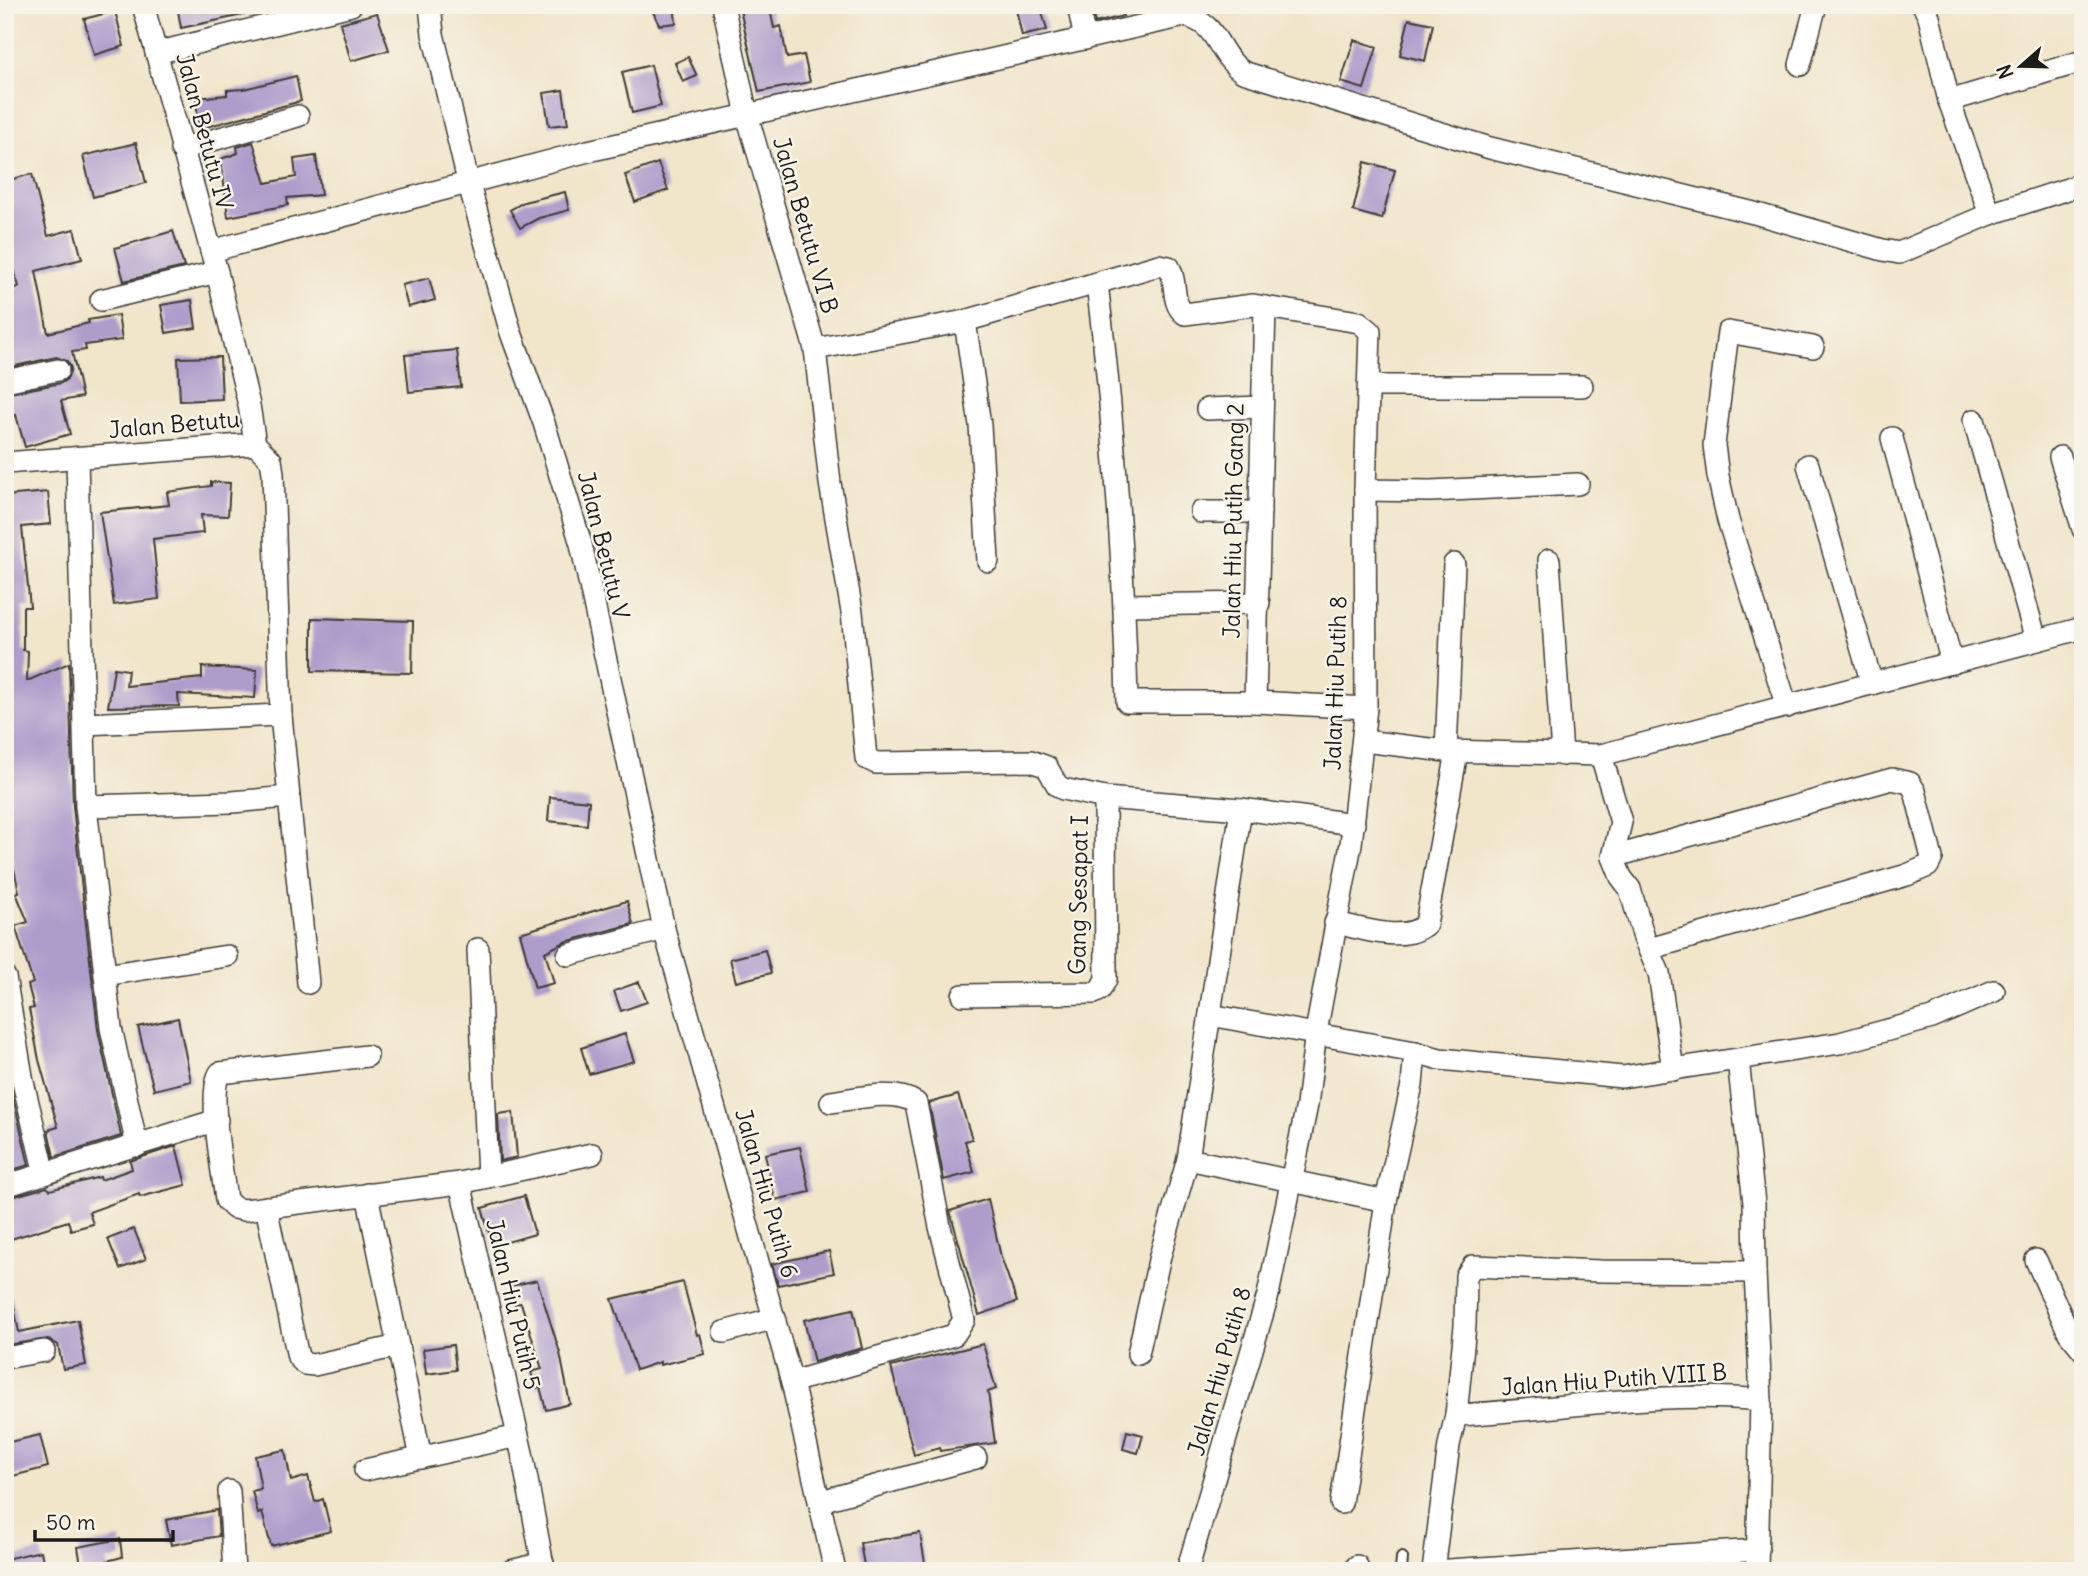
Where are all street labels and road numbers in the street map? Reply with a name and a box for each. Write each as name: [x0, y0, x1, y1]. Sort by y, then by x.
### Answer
street label: Jalan Betutu IV: [170, 49, 240, 213]
street label: Jalan Betutu VI B: [767, 133, 845, 317]
street label: Jalan Hiu Putih Gang 2: [1216, 403, 1250, 639]
street label: Jalan Betutu: [107, 404, 241, 444]
street label: Jalan Betutu V: [572, 468, 636, 622]
street label: Jalan Hiu Putih 8: [1317, 595, 1353, 771]
street label: Gang Sesapat I: [1062, 815, 1094, 975]
street label: Jalan Hiu Putih 6: [729, 1105, 805, 1281]
street label: Jalan Hiu Putih 5: [480, 1216, 548, 1392]
street label: Jalan Hiu Putih 8: [1181, 1283, 1257, 1459]
street label: Jalan Hiu Putih VIII B: [1500, 1357, 1728, 1401]

